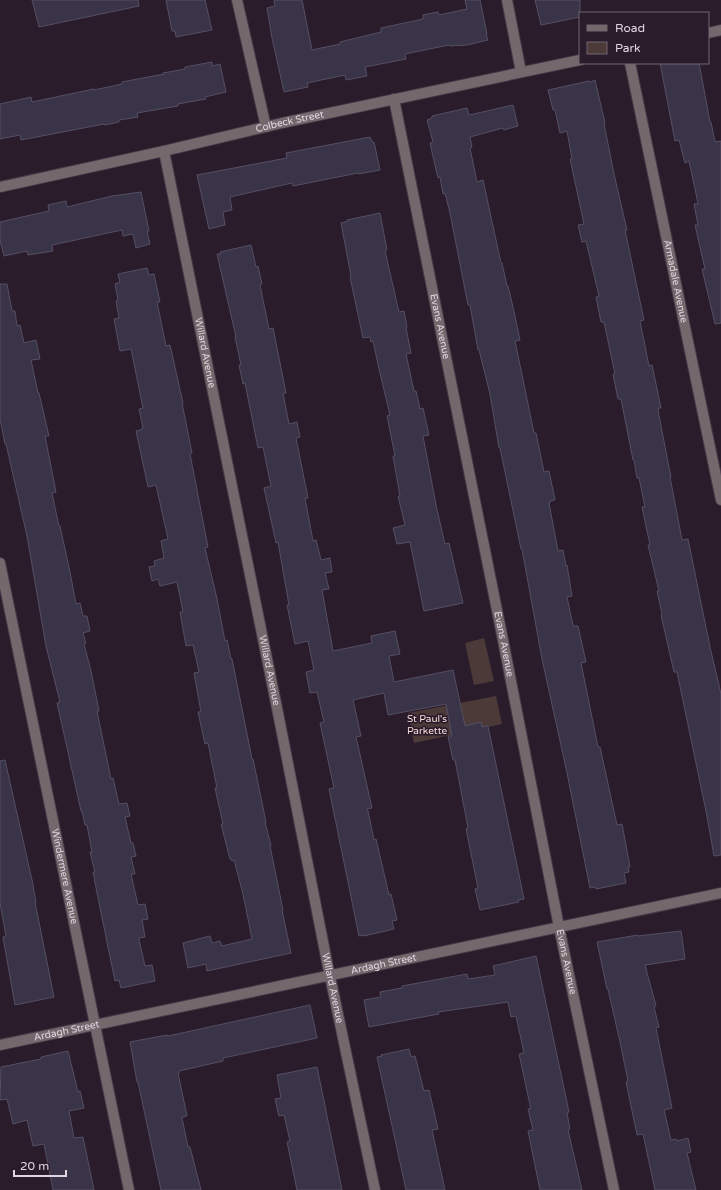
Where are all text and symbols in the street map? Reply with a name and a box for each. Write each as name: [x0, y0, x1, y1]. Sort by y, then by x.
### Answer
legend: [579, 12, 709, 64]
text: Road: [615, 21, 645, 35]
text: Park: [615, 41, 641, 55]
street label: Colbeck Street: [254, 108, 325, 135]
street label: Armadale Avenue: [661, 239, 690, 324]
street label: Evans Avenue: [427, 293, 452, 361]
street label: Willard Avenue: [192, 317, 218, 389]
street label: Evans Avenue: [491, 610, 516, 678]
street label: Willard Avenue: [256, 634, 282, 707]
park label: St Paul's Parkette: [407, 713, 447, 737]
street label: Windermere Avenue: [49, 828, 80, 926]
street label: Evans Avenue: [554, 928, 579, 996]
street label: Ardagh Street: [350, 951, 418, 977]
street label: Willard Avenue: [319, 952, 346, 1025]
street label: Ardagh Street: [33, 1018, 101, 1044]
scale bar: [14, 1152, 66, 1178]
text: 20 m: [20, 1159, 49, 1173]

